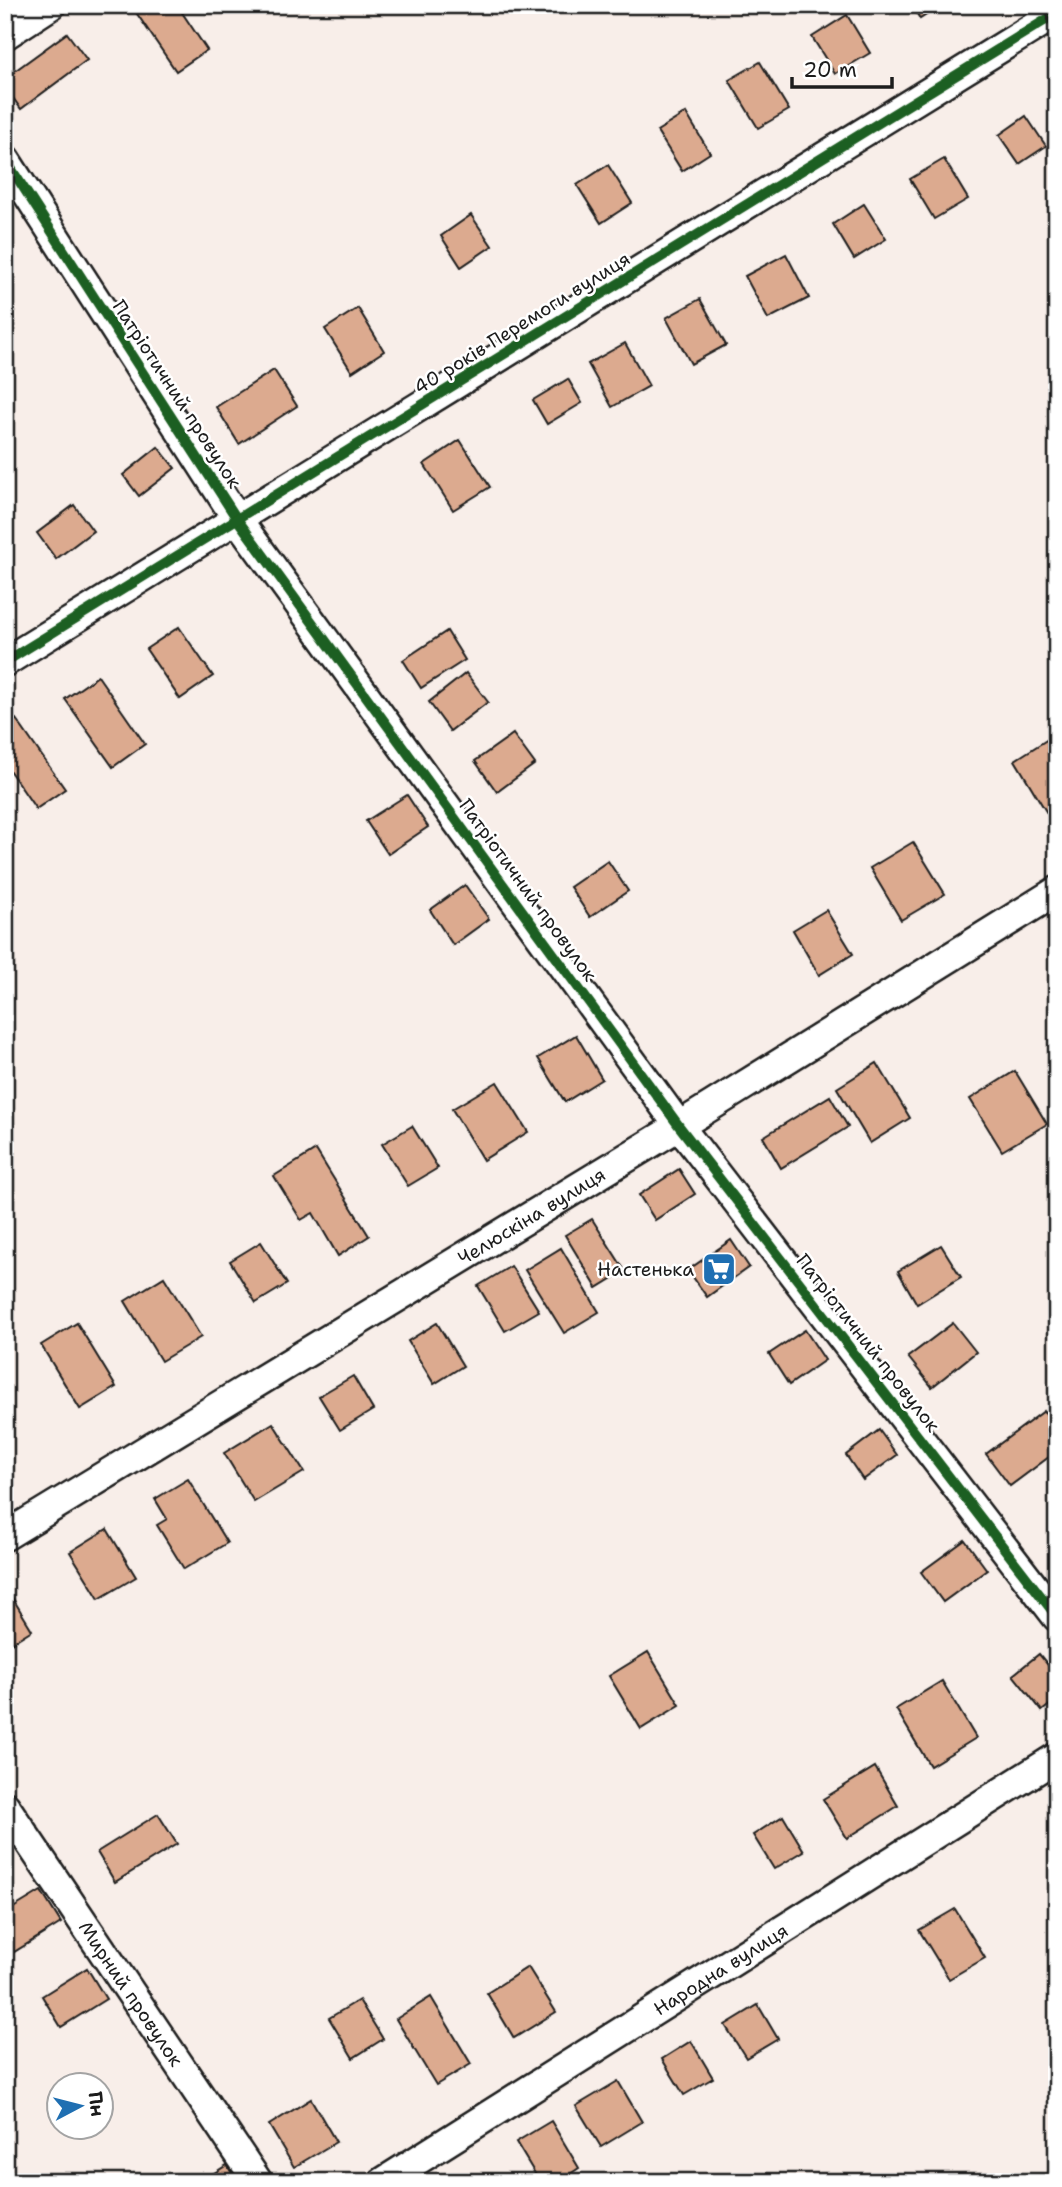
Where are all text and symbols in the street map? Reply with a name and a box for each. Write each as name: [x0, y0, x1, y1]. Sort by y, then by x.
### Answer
scale bar: [792, 46, 892, 90]
text: 20 m: [803, 56, 857, 84]
street label: 40 років Перемоги вулиця: [409, 246, 635, 400]
street label: Патріотичний провулок: [107, 295, 247, 493]
street label: Патріотичний провулок: [453, 794, 603, 986]
street label: Челюскіна вулиця: [453, 1161, 610, 1270]
street label: Патріотичний провулок: [791, 1249, 945, 1437]
supermarket icon: Настенька: [700, 1250, 738, 1288]
place label: Настенька: [597, 1257, 694, 1282]
street label: Мирний провулок: [73, 1916, 189, 2071]
street label: Народна вулиця: [649, 1917, 793, 2021]
north arrow: [46, 2072, 116, 2142]
text: Пн: [82, 2090, 110, 2118]

